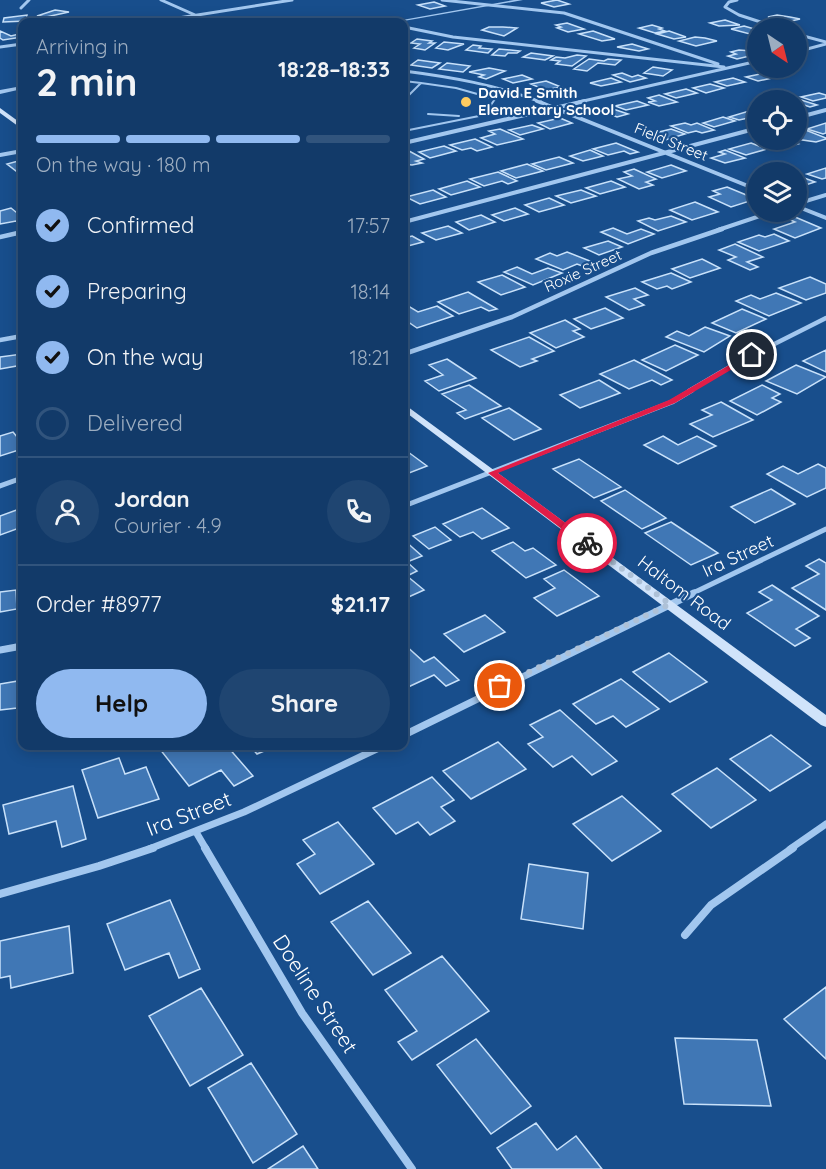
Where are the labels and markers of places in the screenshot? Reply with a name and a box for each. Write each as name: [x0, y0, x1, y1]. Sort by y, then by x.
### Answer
place label: David E Smith Elementary School: [478, 83, 614, 119]
marker: David E Smith Elementary School: [459, 95, 473, 109]
pin: [726, 329, 777, 380]
pin: [474, 660, 525, 711]

